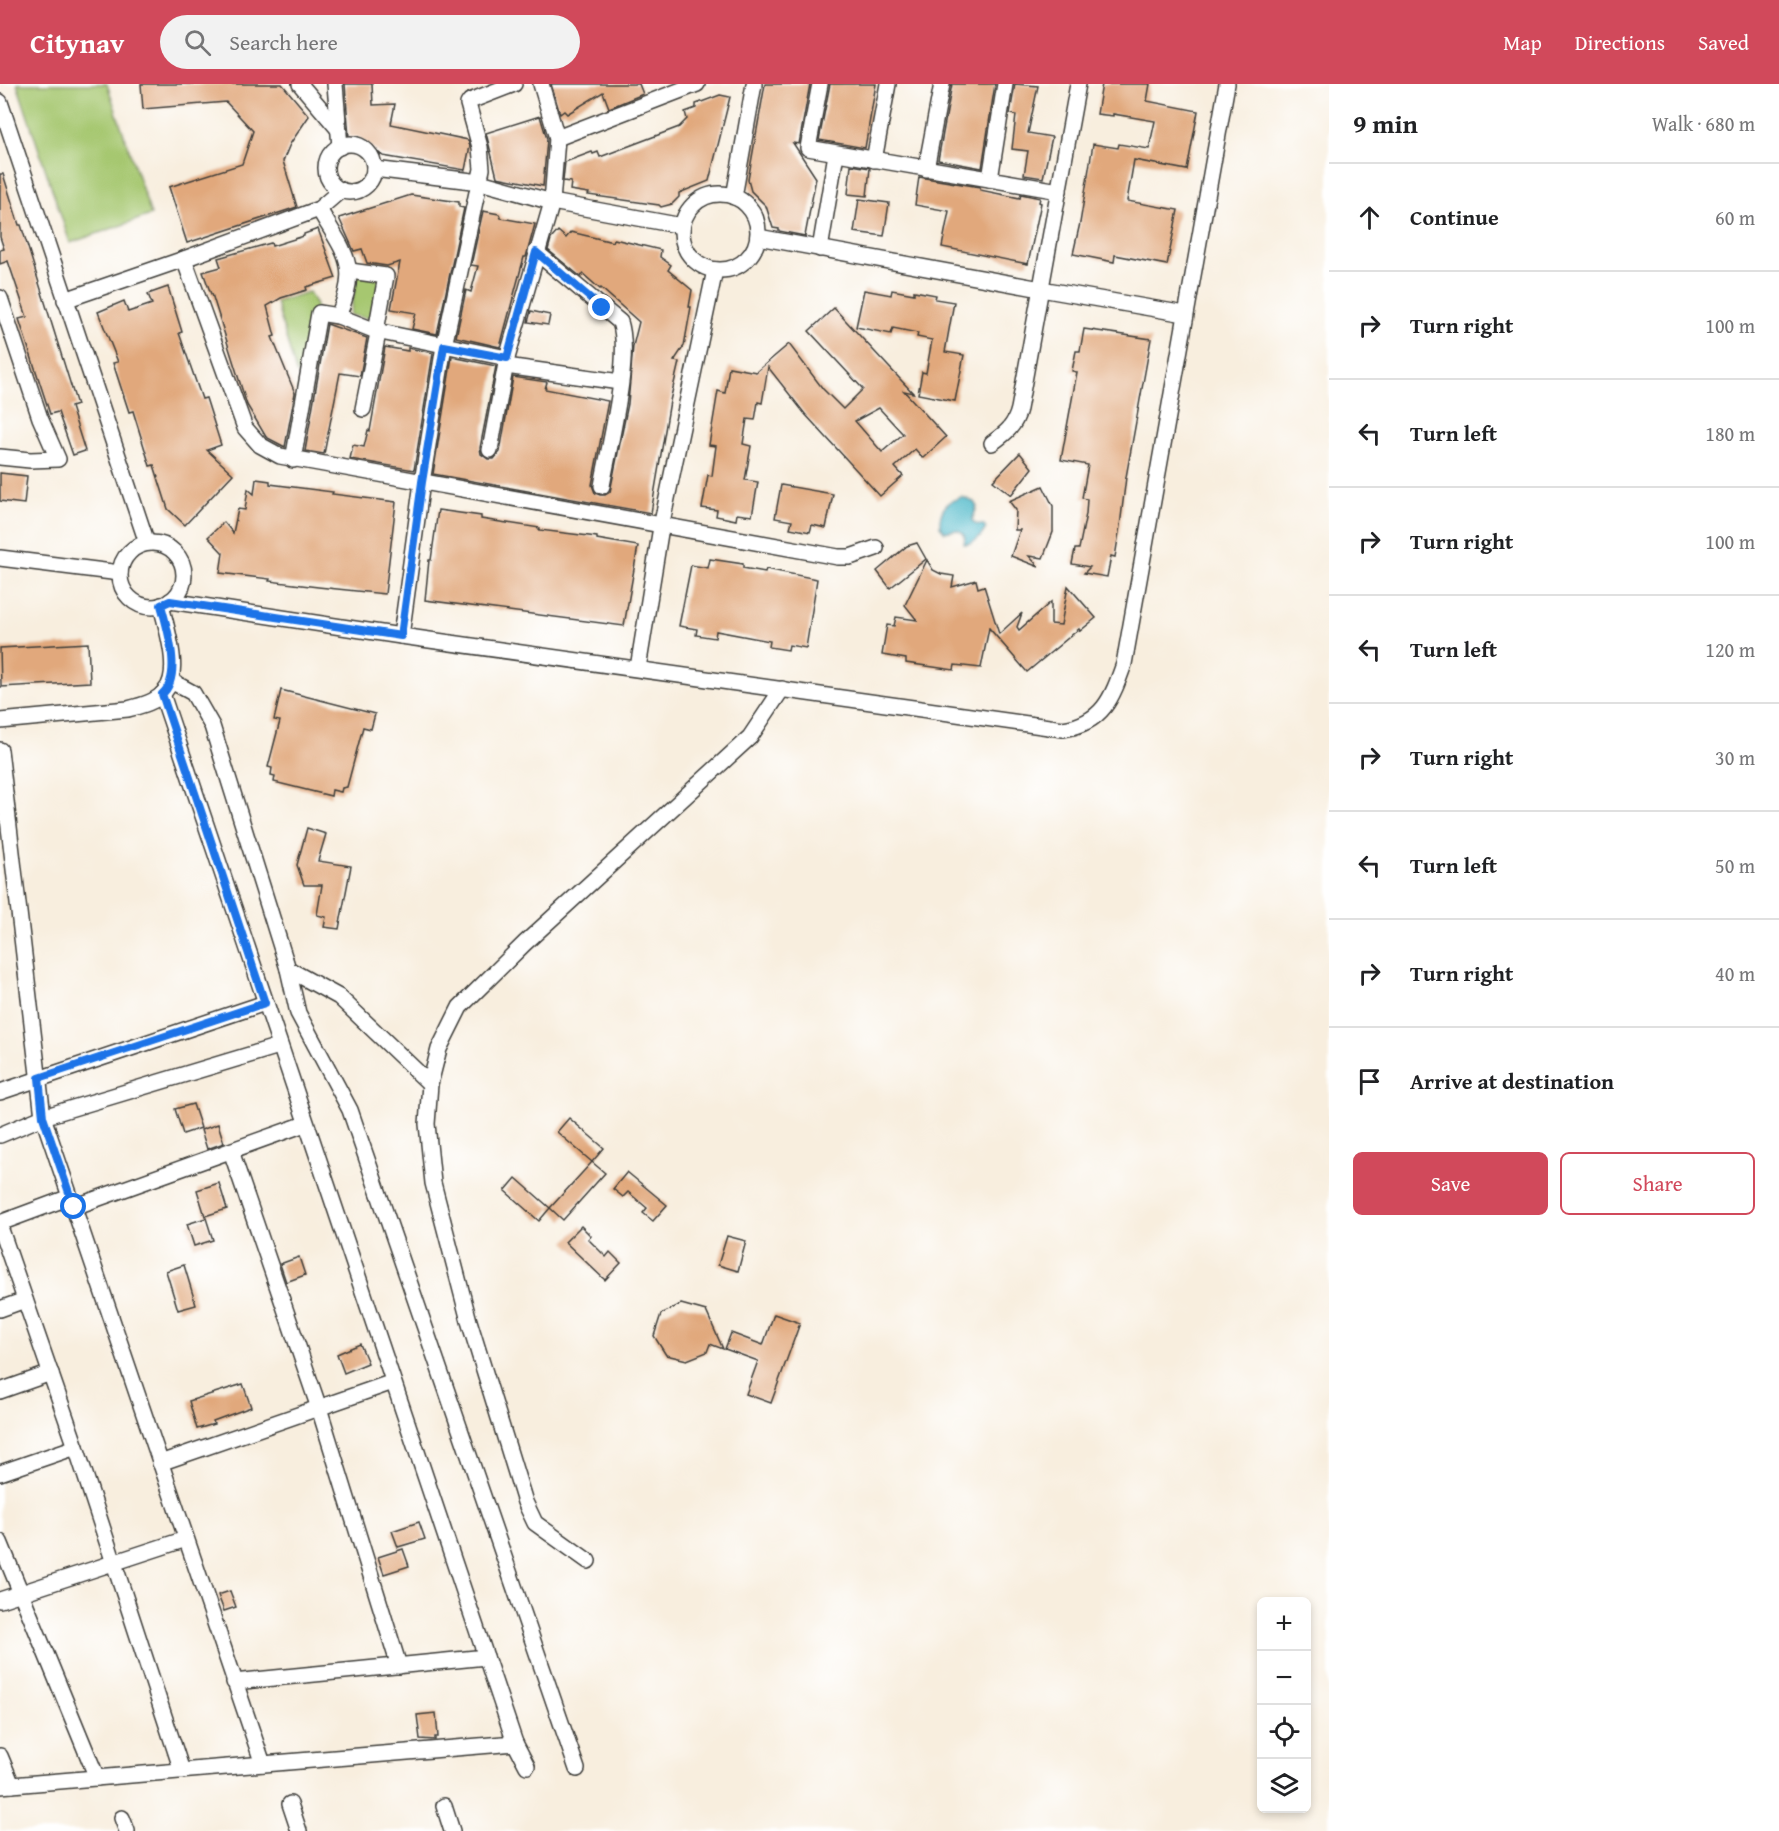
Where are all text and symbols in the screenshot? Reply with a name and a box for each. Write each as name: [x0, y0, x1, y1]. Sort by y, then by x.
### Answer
search box: [160, 15, 580, 69]
text: Citynav: [30, 22, 124, 63]
icon: search: [181, 26, 214, 59]
text: Search here: [229, 26, 338, 58]
text: Map: [1503, 27, 1542, 58]
text: Directions: [1575, 27, 1665, 58]
text: Saved: [1698, 27, 1749, 58]
text: 9 min: [1353, 104, 1418, 143]
text: Walk · 680 m: [1652, 109, 1755, 138]
icon: ahead: [1353, 201, 1386, 234]
text: Continue: [1410, 201, 1499, 233]
text: 60 m: [1715, 203, 1755, 232]
route end: [588, 294, 614, 320]
icon: right: [1353, 309, 1386, 342]
text: Turn right: [1410, 309, 1513, 341]
text: 100 m: [1705, 311, 1755, 340]
icon: left: [1353, 417, 1386, 450]
text: Turn left: [1410, 417, 1497, 449]
text: 180 m: [1705, 419, 1755, 448]
icon: right: [1353, 525, 1386, 558]
text: Turn right: [1410, 525, 1513, 557]
text: 100 m: [1705, 527, 1755, 556]
icon: left: [1353, 633, 1386, 666]
text: Turn left: [1410, 633, 1497, 665]
text: 120 m: [1705, 635, 1755, 664]
icon: right: [1353, 741, 1386, 774]
text: Turn right: [1410, 741, 1513, 773]
text: 30 m: [1715, 743, 1755, 772]
icon: left: [1353, 849, 1386, 882]
text: Turn left: [1410, 849, 1497, 881]
text: 50 m: [1715, 851, 1755, 880]
icon: right: [1353, 957, 1386, 990]
text: Turn right: [1410, 957, 1513, 989]
text: 40 m: [1715, 959, 1755, 988]
icon: arrive: [1353, 1065, 1386, 1098]
text: Arrive at destination: [1410, 1065, 1614, 1097]
button: Save: [1353, 1152, 1548, 1215]
button: Share: [1560, 1152, 1755, 1215]
route start: [60, 1193, 86, 1219]
map controls: [1257, 1597, 1311, 1813]
button: +: [1257, 1597, 1311, 1651]
button: −: [1257, 1651, 1311, 1705]
button: locate: [1257, 1705, 1311, 1759]
button: layers: [1257, 1759, 1311, 1813]

